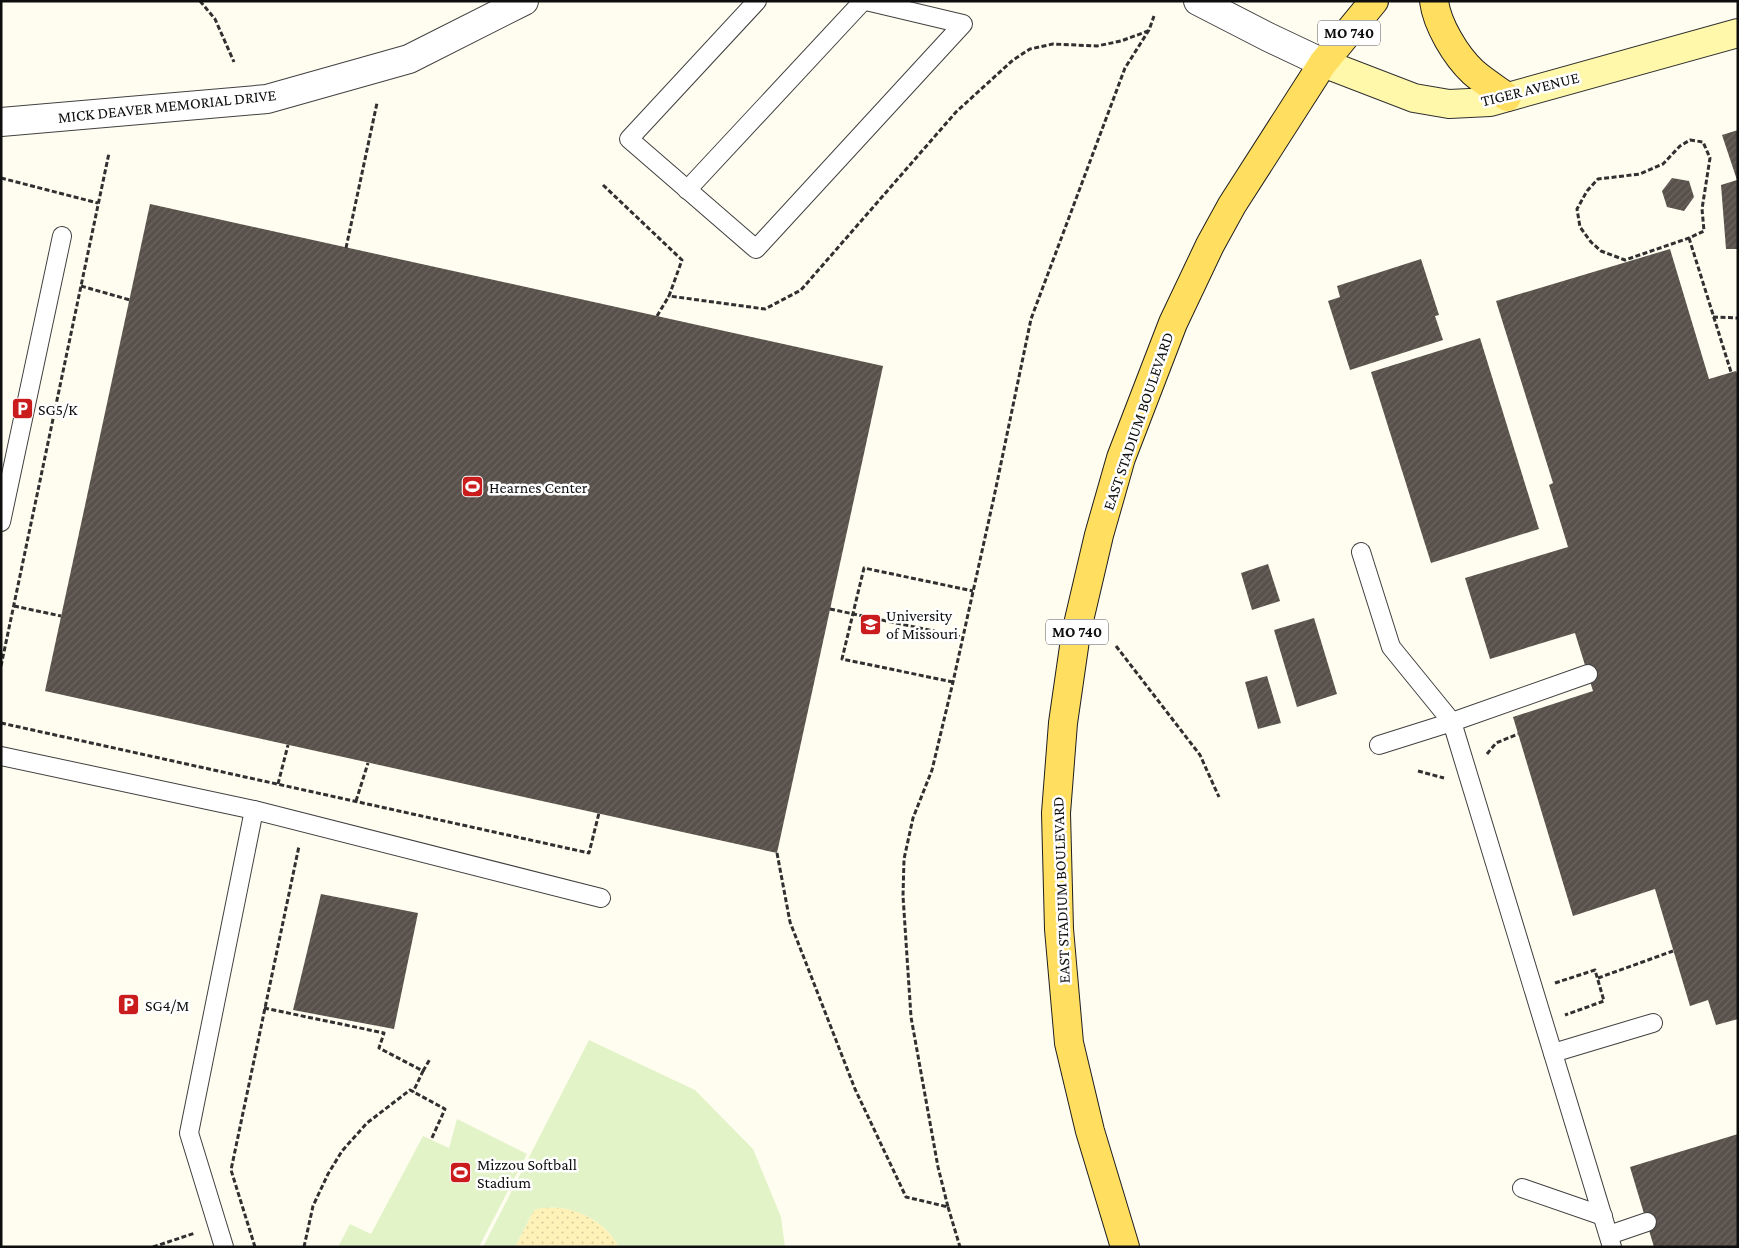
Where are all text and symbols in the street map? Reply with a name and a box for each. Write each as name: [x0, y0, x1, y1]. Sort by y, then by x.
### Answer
road number: MO 740: [1318, 20, 1380, 46]
street label: TIGER AVENUE: [1479, 69, 1581, 109]
street label: MICK DEAVER MEMORIAL DRIVE: [57, 86, 277, 126]
street label: EAST STADIUM BOULEVARD: [1100, 330, 1176, 512]
parking icon: SG5/K: [10, 397, 34, 421]
place label: SG5/K: [38, 401, 78, 418]
sports icon: Hearnes Center: [461, 475, 485, 499]
place label: Hearnes Center: [489, 479, 588, 496]
place label: University of Missouri: [886, 607, 958, 642]
school or university icon: University of Missouri: [858, 612, 882, 636]
road number: MO 740: [1046, 620, 1108, 644]
street label: EAST STADIUM BOULEVARD: [1049, 796, 1073, 984]
parking icon: SG4/M: [117, 993, 141, 1017]
place label: SG4/M: [145, 997, 189, 1014]
place label: Mizzou Softball Stadium: [477, 1156, 577, 1191]
sports icon: Mizzou Softball Stadium: [449, 1161, 473, 1185]

